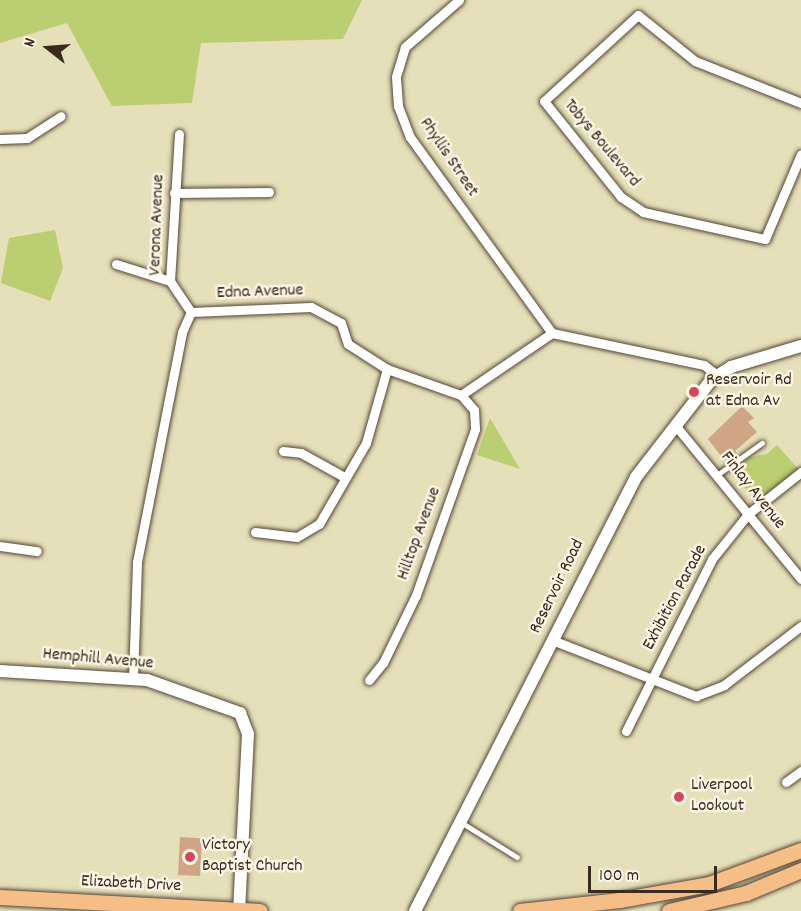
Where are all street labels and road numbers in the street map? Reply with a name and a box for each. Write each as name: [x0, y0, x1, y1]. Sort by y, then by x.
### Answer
street label: Tobys Boulevard: [558, 96, 644, 192]
street label: Phyllis Street: [414, 114, 482, 202]
street label: Verona Avenue: [145, 174, 171, 276]
street label: Edna Avenue: [216, 281, 304, 305]
street label: Finlay Avenue: [715, 448, 789, 534]
street label: Hilltop Avenue: [393, 485, 447, 583]
street label: Reservoir Road: [526, 536, 590, 638]
street label: Exhibition Parade: [639, 542, 713, 654]
street label: Hemphill Avenue: [42, 644, 154, 676]
street label: Elizabeth Drive: [80, 872, 182, 898]

